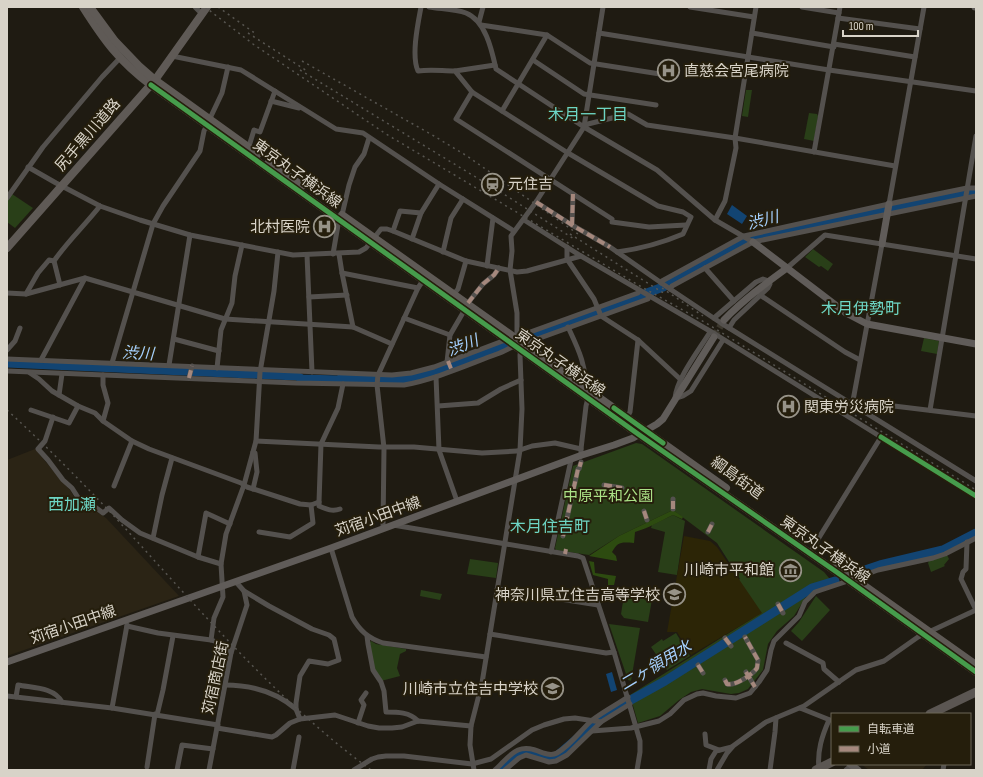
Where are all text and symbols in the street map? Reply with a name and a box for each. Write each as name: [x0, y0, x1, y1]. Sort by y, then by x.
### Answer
scale bar: [843, 12, 918, 38]
text: 100 m: [849, 19, 874, 34]
hospital icon: 直慈会宮尾病院: [656, 58, 682, 84]
place label: 直慈会宮尾病院: [684, 62, 789, 81]
street label: 尻手黒川道路: [51, 95, 125, 175]
district label: 木月一丁目: [548, 106, 628, 125]
street label: 東京丸子横浜線: [249, 135, 345, 213]
station icon: 元住吉: [480, 171, 506, 197]
place label: 元住吉: [508, 175, 553, 194]
water label: 渋川: [745, 207, 783, 234]
hospital icon: 北村医院: [312, 214, 338, 240]
place label: 北村医院: [250, 218, 310, 237]
district label: 木月伊勢町: [821, 300, 901, 319]
street label: 東京丸子横浜線: [512, 325, 608, 401]
water label: 渋川: [445, 331, 483, 361]
water label: 渋川: [122, 344, 156, 364]
hospital icon: 関東労災病院: [776, 394, 802, 420]
place label: 関東労災病院: [804, 398, 894, 417]
street label: 綱島街道: [707, 453, 767, 503]
park label: 中原平和公園: [563, 487, 653, 506]
street label: 苅宿小田中線: [332, 493, 424, 541]
district label: 西加瀬: [48, 496, 96, 515]
street label: 東京丸子横浜線: [777, 512, 873, 588]
district label: 木月住吉町: [510, 518, 590, 537]
museum icon: 川崎市平和館: [777, 557, 803, 583]
place label: 川崎市平和館: [684, 561, 774, 580]
school or university icon: 神奈川県立住吉高等学校: [662, 582, 688, 608]
place label: 神奈川県立住吉高等学校: [495, 586, 660, 605]
street label: 苅宿小田中線: [27, 601, 119, 649]
water label: 二ヶ領用水: [617, 636, 697, 695]
street label: 苅宿商店街: [199, 639, 233, 717]
school or university icon: 川崎市立住吉中学校: [540, 676, 566, 702]
place label: 川崎市立住吉中学校: [403, 680, 538, 699]
legend: [831, 713, 971, 765]
text: 自転車道: [867, 722, 915, 737]
text: 小道: [867, 742, 891, 757]

